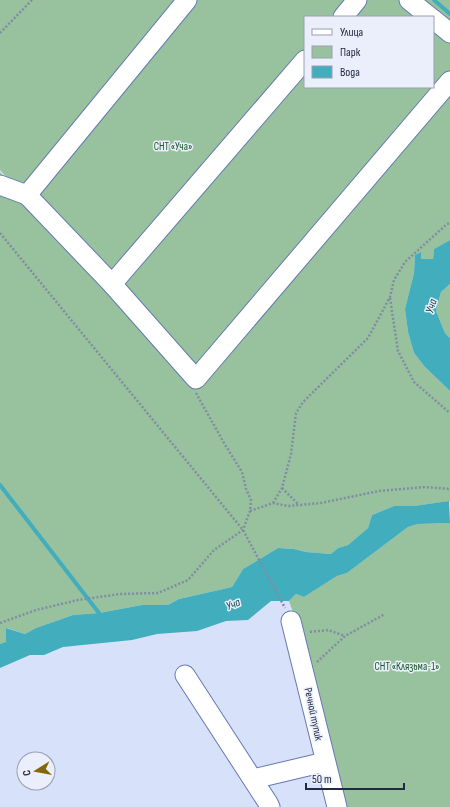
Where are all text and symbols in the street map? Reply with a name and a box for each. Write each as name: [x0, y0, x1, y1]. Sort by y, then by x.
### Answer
legend: [304, 16, 434, 88]
text: Улица: [340, 25, 364, 40]
text: Парк: [340, 45, 361, 60]
text: Вода: [340, 65, 360, 80]
park label: СНТ «Уча»: [154, 140, 192, 153]
water label: Уча: [422, 297, 441, 315]
water label: Уча: [224, 595, 243, 614]
park label: СНТ «Клязьма-1»: [375, 660, 439, 673]
street label: Речной тупик: [302, 686, 326, 743]
north arrow: [16, 751, 56, 791]
scale bar: [306, 765, 404, 791]
text: С: [20, 768, 34, 777]
text: 50 m: [312, 772, 332, 787]

